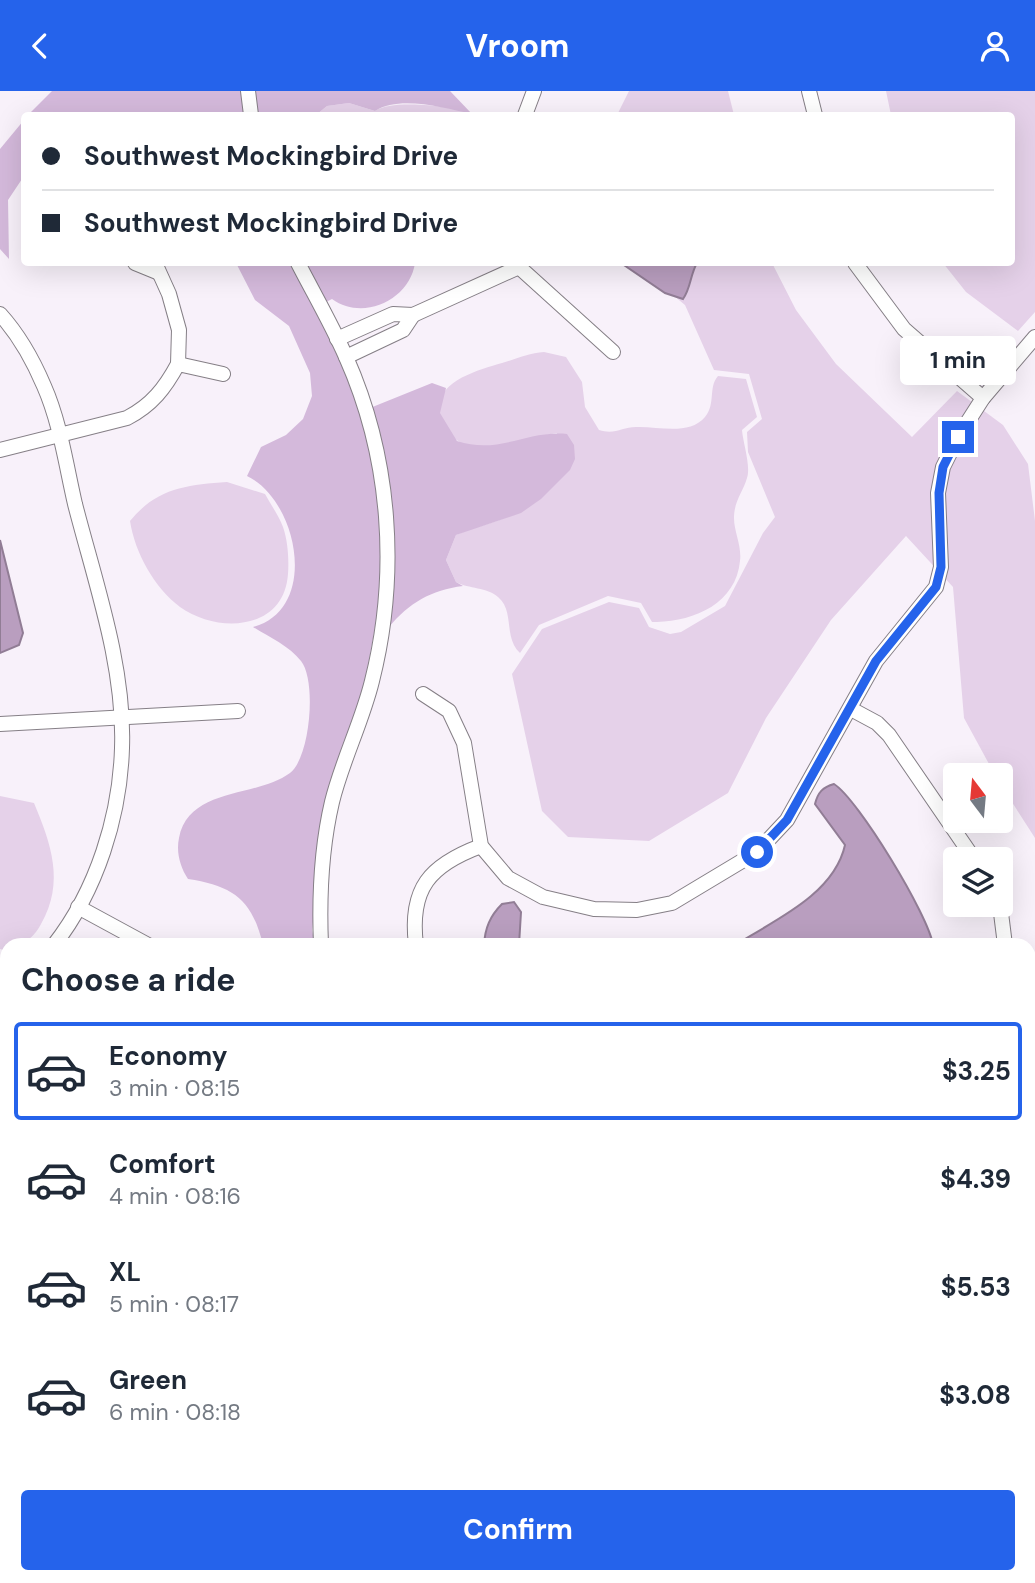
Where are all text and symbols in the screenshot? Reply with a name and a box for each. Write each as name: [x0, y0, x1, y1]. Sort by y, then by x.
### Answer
text: Vroom: [466, 25, 569, 67]
icon: back: [21, 27, 59, 65]
icon: person: [976, 27, 1014, 65]
text: Southwest Mockingbird Drive: [84, 139, 458, 173]
text: Southwest Mockingbird Drive: [84, 206, 458, 240]
callout: 1 min: [900, 335, 1016, 385]
text: 1 min: [930, 345, 986, 375]
route end: [942, 421, 974, 453]
north arrow: [943, 763, 1013, 833]
map controls: [943, 763, 1013, 917]
route start: [741, 836, 773, 868]
button: layers: [943, 847, 1013, 917]
text: Choose a ride: [21, 959, 236, 1001]
text: Economy: [109, 1039, 227, 1073]
icon: car: [25, 1040, 88, 1103]
text: $3.25: [942, 1054, 1011, 1088]
text: 3 min · 08:15: [109, 1073, 240, 1103]
text: Comfort: [109, 1147, 215, 1181]
icon: car: [25, 1148, 88, 1211]
text: $4.39: [940, 1162, 1011, 1196]
text: 4 min · 08:16: [109, 1181, 241, 1211]
text: XL: [109, 1255, 141, 1289]
icon: car: [25, 1256, 88, 1319]
text: $5.53: [941, 1270, 1011, 1304]
text: 5 min · 08:17: [109, 1289, 239, 1319]
text: Green: [109, 1363, 187, 1397]
icon: car: [25, 1364, 88, 1427]
text: $3.08: [939, 1378, 1011, 1412]
text: 6 min · 08:18: [109, 1397, 241, 1427]
button: Confirm: [21, 1490, 1015, 1570]

